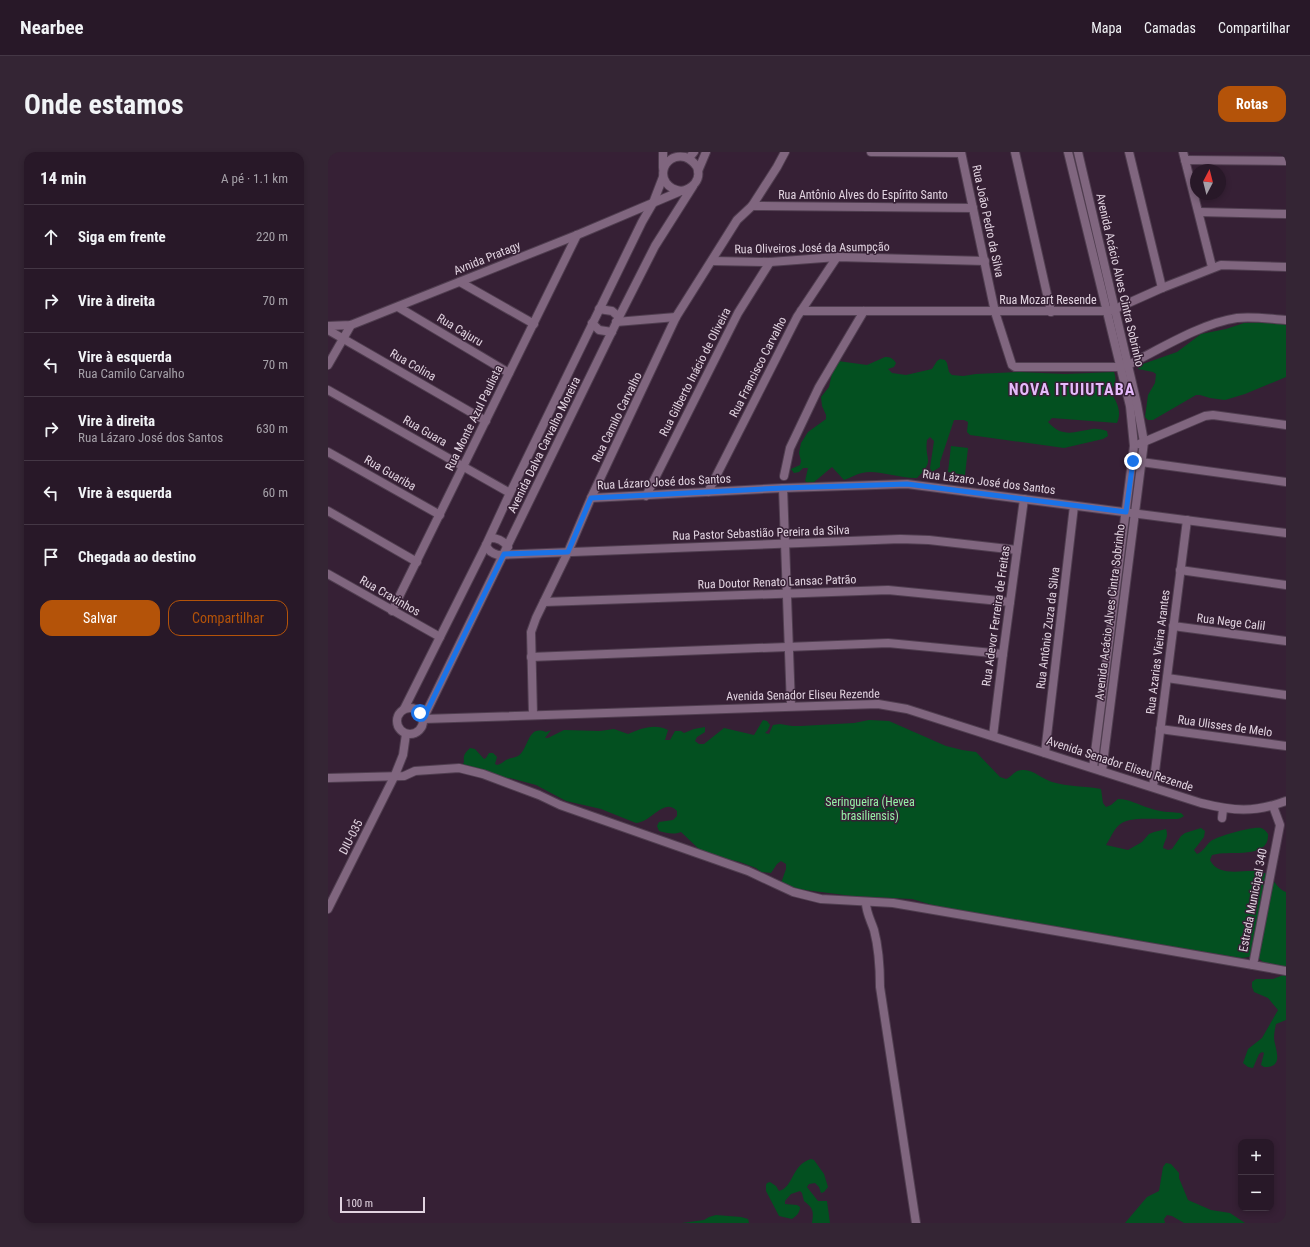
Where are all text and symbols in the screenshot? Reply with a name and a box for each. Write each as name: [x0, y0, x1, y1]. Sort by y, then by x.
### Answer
text: Nearbee: [20, 16, 84, 39]
text: Mapa: [1091, 20, 1122, 36]
text: Camadas: [1144, 20, 1196, 36]
text: Compartilhar: [1218, 20, 1290, 36]
button: Rotas: [1218, 86, 1286, 122]
text: Onde estamos: [24, 88, 184, 121]
street label: Rua João Pedro da Silva: [969, 164, 1007, 279]
north arrow: [1190, 164, 1226, 200]
text: 14 min: [40, 168, 86, 188]
text: A pé · 1.1 km: [221, 171, 288, 186]
street label: Rua Antônio Alves do Espírito Santo: [778, 188, 948, 202]
street label: Avenida Acácio Alves Cintra Sobrinho: [1093, 192, 1147, 368]
icon: ahead: [40, 226, 62, 248]
text: Siga em frente: [78, 228, 166, 246]
text: 220 m: [256, 229, 288, 244]
street label: Avnida Pratagy: [452, 238, 522, 278]
street label: Rua Oliveiros José da Asumpção: [734, 240, 890, 256]
icon: right: [40, 290, 62, 312]
text: Vire à direita: [78, 292, 155, 310]
text: 70 m: [262, 293, 288, 308]
street label: Rua Mozart Resende: [999, 293, 1097, 307]
street label: Rua Gilberto Inácio de Oliveira: [656, 305, 734, 439]
street label: Rua Cajuru: [434, 311, 486, 349]
street label: Rua Francisco Carvalho: [727, 314, 789, 420]
street label: Rua Colina: [388, 346, 439, 384]
text: Vire à esquerda: [78, 348, 172, 366]
icon: left: [40, 354, 62, 376]
text: 70 m: [262, 357, 288, 372]
street label: Rua Monte Azul Paulista: [442, 363, 506, 473]
text: Rua Camilo Carvalho: [78, 366, 184, 381]
street label: Rua Camilo Carvalho: [589, 370, 645, 464]
street label: Avenida Dalva Carvalho Moreira: [505, 374, 583, 515]
district label: NOVA ITUIUTABA: [1009, 380, 1135, 399]
text: Vire à direita: [78, 412, 155, 430]
street label: Rua Guara: [401, 413, 450, 449]
icon: right: [40, 418, 62, 440]
text: 630 m: [256, 421, 288, 436]
text: Rua Lázaro José dos Santos: [78, 430, 223, 445]
route end: [1124, 452, 1142, 470]
street label: Rua Guariba: [362, 453, 419, 494]
street label: Rua Lázaro José dos Santos: [922, 467, 1056, 497]
street label: Rua Lázaro José dos Santos: [597, 472, 731, 492]
icon: left: [40, 482, 62, 504]
text: Vire à esquerda: [78, 484, 172, 502]
text: 60 m: [262, 485, 288, 500]
street label: Rua Pastor Sebastião Pereira da Silva: [672, 523, 850, 543]
street label: Avenida Acácio Alves Cintra Sobrinho: [1092, 523, 1128, 701]
street label: Rua Adevor Ferreira de Freitas: [979, 545, 1013, 687]
icon: arrive: [40, 546, 62, 568]
text: Chegada ao destino: [78, 548, 196, 566]
street label: Rua Antônio Zuza da Silva: [1034, 566, 1062, 690]
street label: Rua Doutor Renato Lansac Patrão: [697, 572, 857, 592]
street label: Rua Cravinhos: [357, 573, 423, 619]
street label: Rua Azarias Vieira Arantes: [1143, 589, 1173, 715]
button: Salvar: [40, 600, 160, 636]
button: Compartilhar: [168, 600, 288, 636]
street label: Rua Nege Calil: [1196, 611, 1266, 633]
street label: Avenida Senador Eliseu Rezende: [726, 687, 880, 703]
route start: [411, 704, 429, 722]
street label: Rua Ulisses de Melo: [1177, 712, 1273, 740]
street label: Avenida Senador Eliseu Rezende: [1045, 734, 1195, 794]
park label: Seringueira (Hevea brasiliensis): [825, 795, 915, 823]
street label: DIU-035: [336, 817, 366, 857]
street label: Estrada Municipal 340: [1236, 847, 1270, 953]
map controls: [1238, 1139, 1274, 1211]
button: +: [1238, 1139, 1274, 1175]
button: −: [1238, 1175, 1274, 1211]
scale bar: [340, 1195, 425, 1214]
text: 100 m: [346, 1197, 373, 1210]

